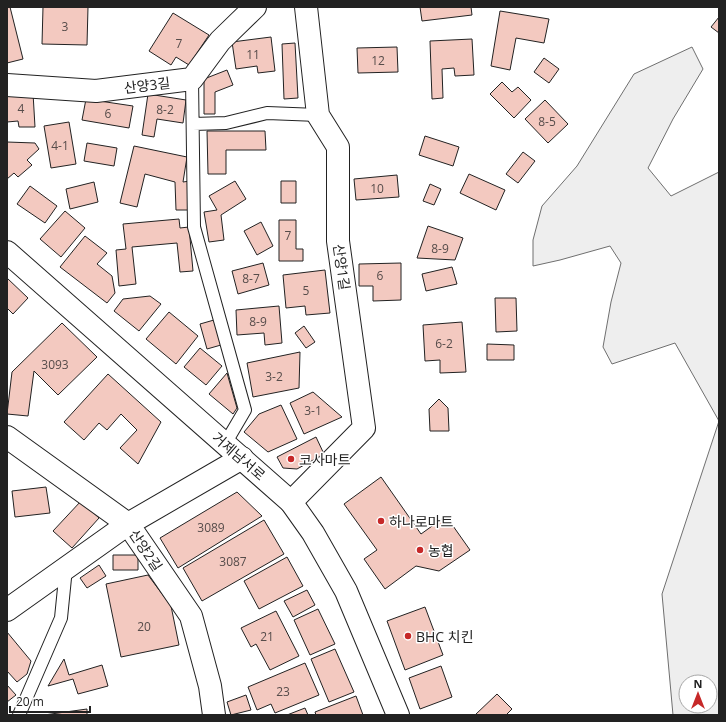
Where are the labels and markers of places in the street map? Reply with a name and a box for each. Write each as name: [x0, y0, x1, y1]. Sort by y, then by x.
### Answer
place label: 코사마트: [299, 450, 351, 469]
marker: 코사마트: [286, 454, 296, 464]
place label: 하나로마트: [389, 512, 454, 531]
marker: 하나로마트: [376, 516, 386, 526]
place label: 농협: [428, 541, 454, 560]
marker: 농협: [415, 545, 425, 555]
place label: BHC 치킨: [416, 627, 474, 646]
marker: BHC 치킨: [403, 631, 413, 641]

